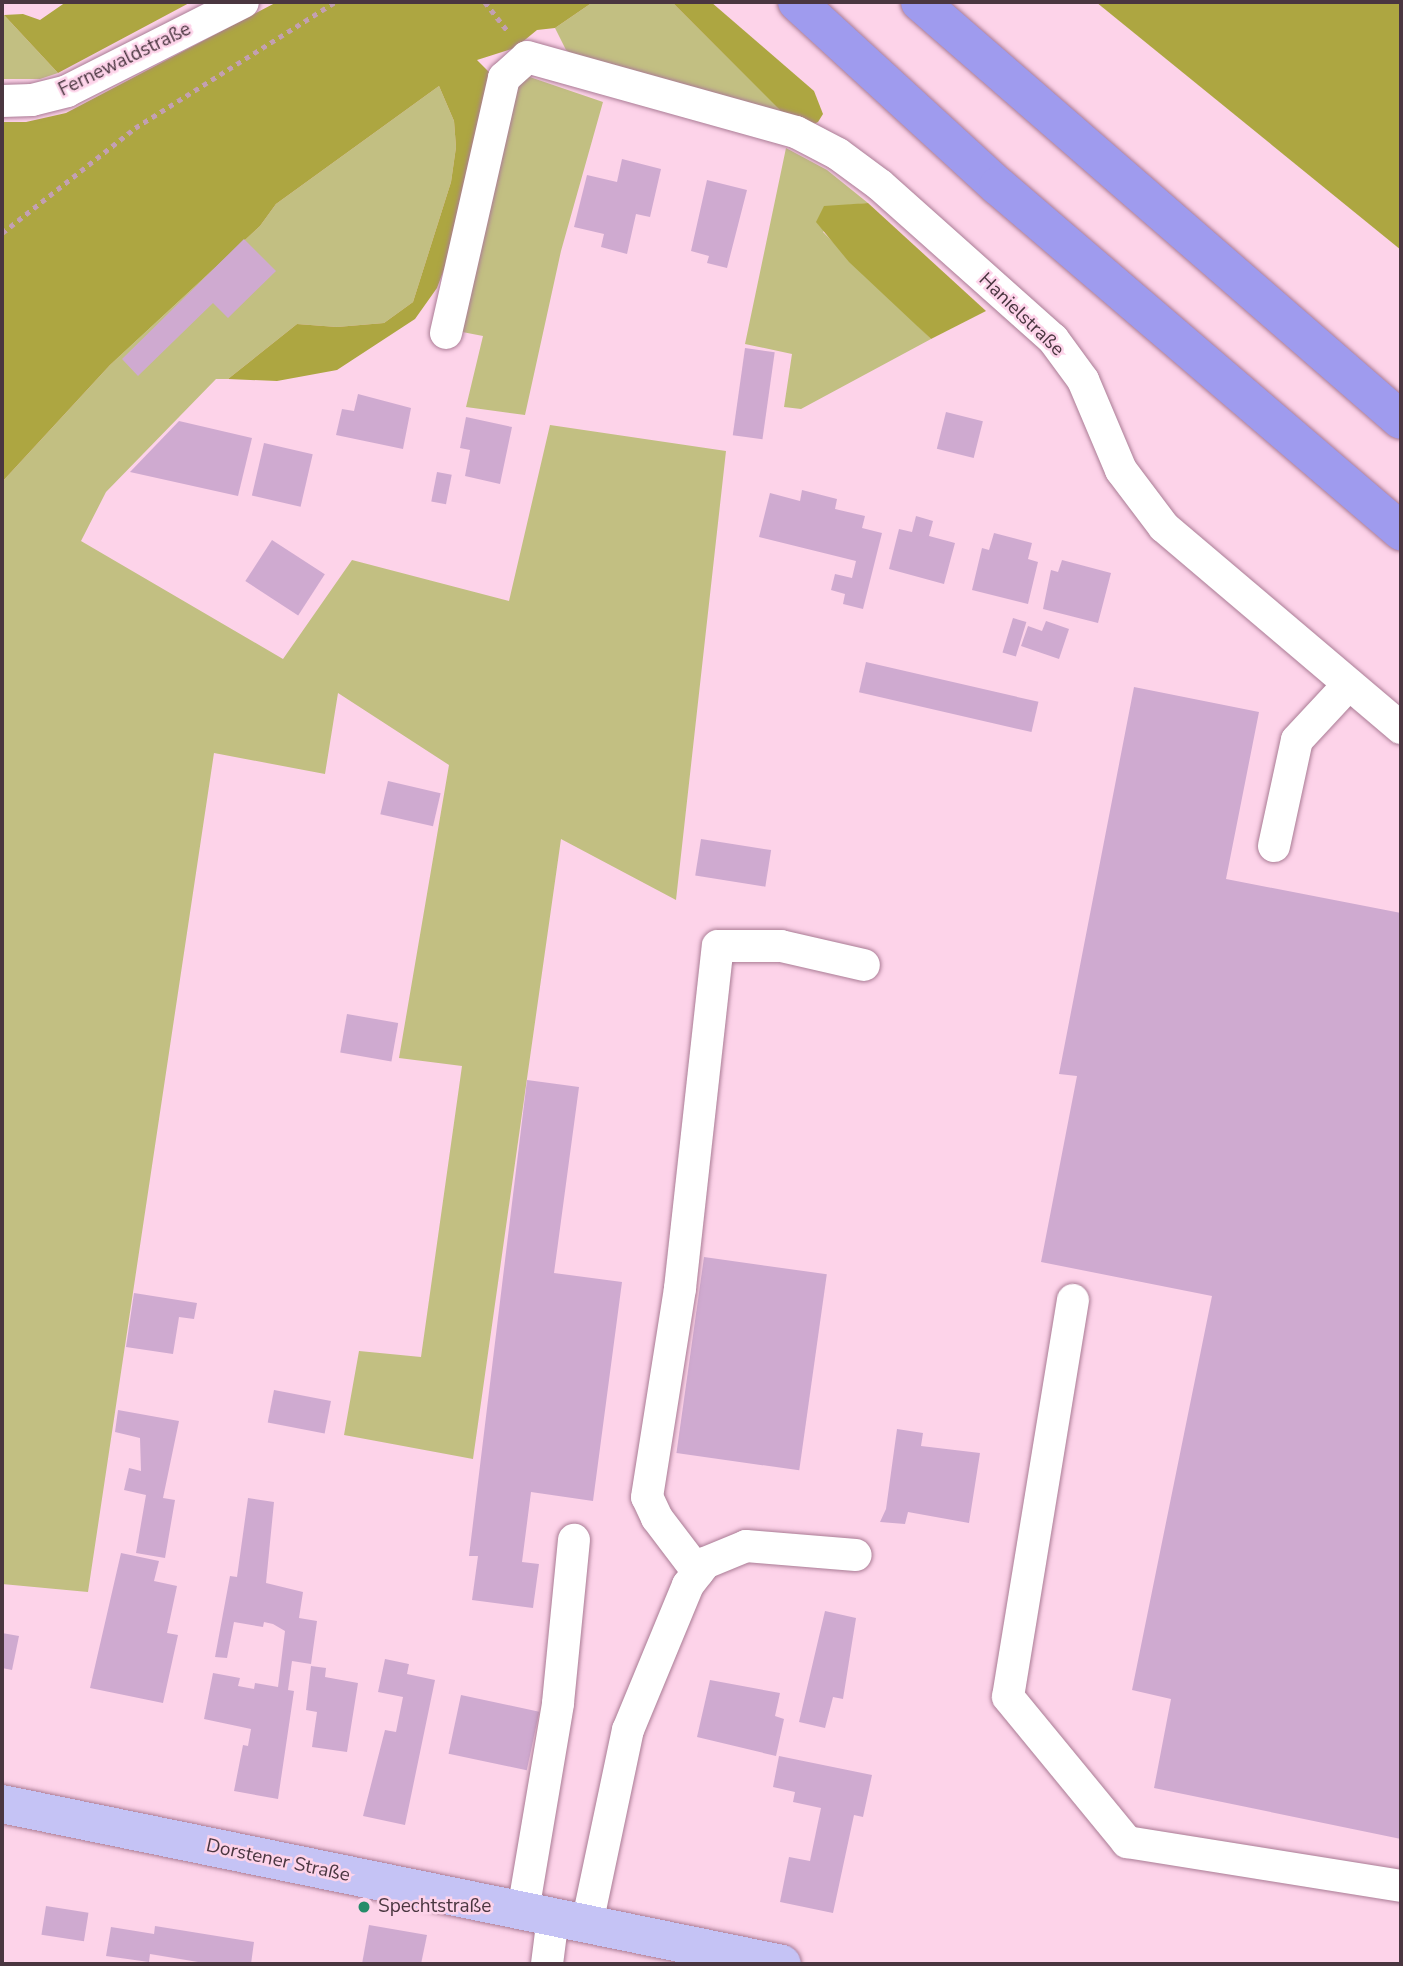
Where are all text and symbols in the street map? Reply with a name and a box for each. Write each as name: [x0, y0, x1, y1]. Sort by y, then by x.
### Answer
street label: Fernewaldstraße: [55, 18, 195, 102]
street label: Hanielstraße: [974, 269, 1068, 361]
street label: Dorstener Straße: [204, 1835, 352, 1887]
place label: Spechtstraße: [378, 1896, 491, 1918]
marker: Spechtstraße: [356, 1899, 372, 1915]

